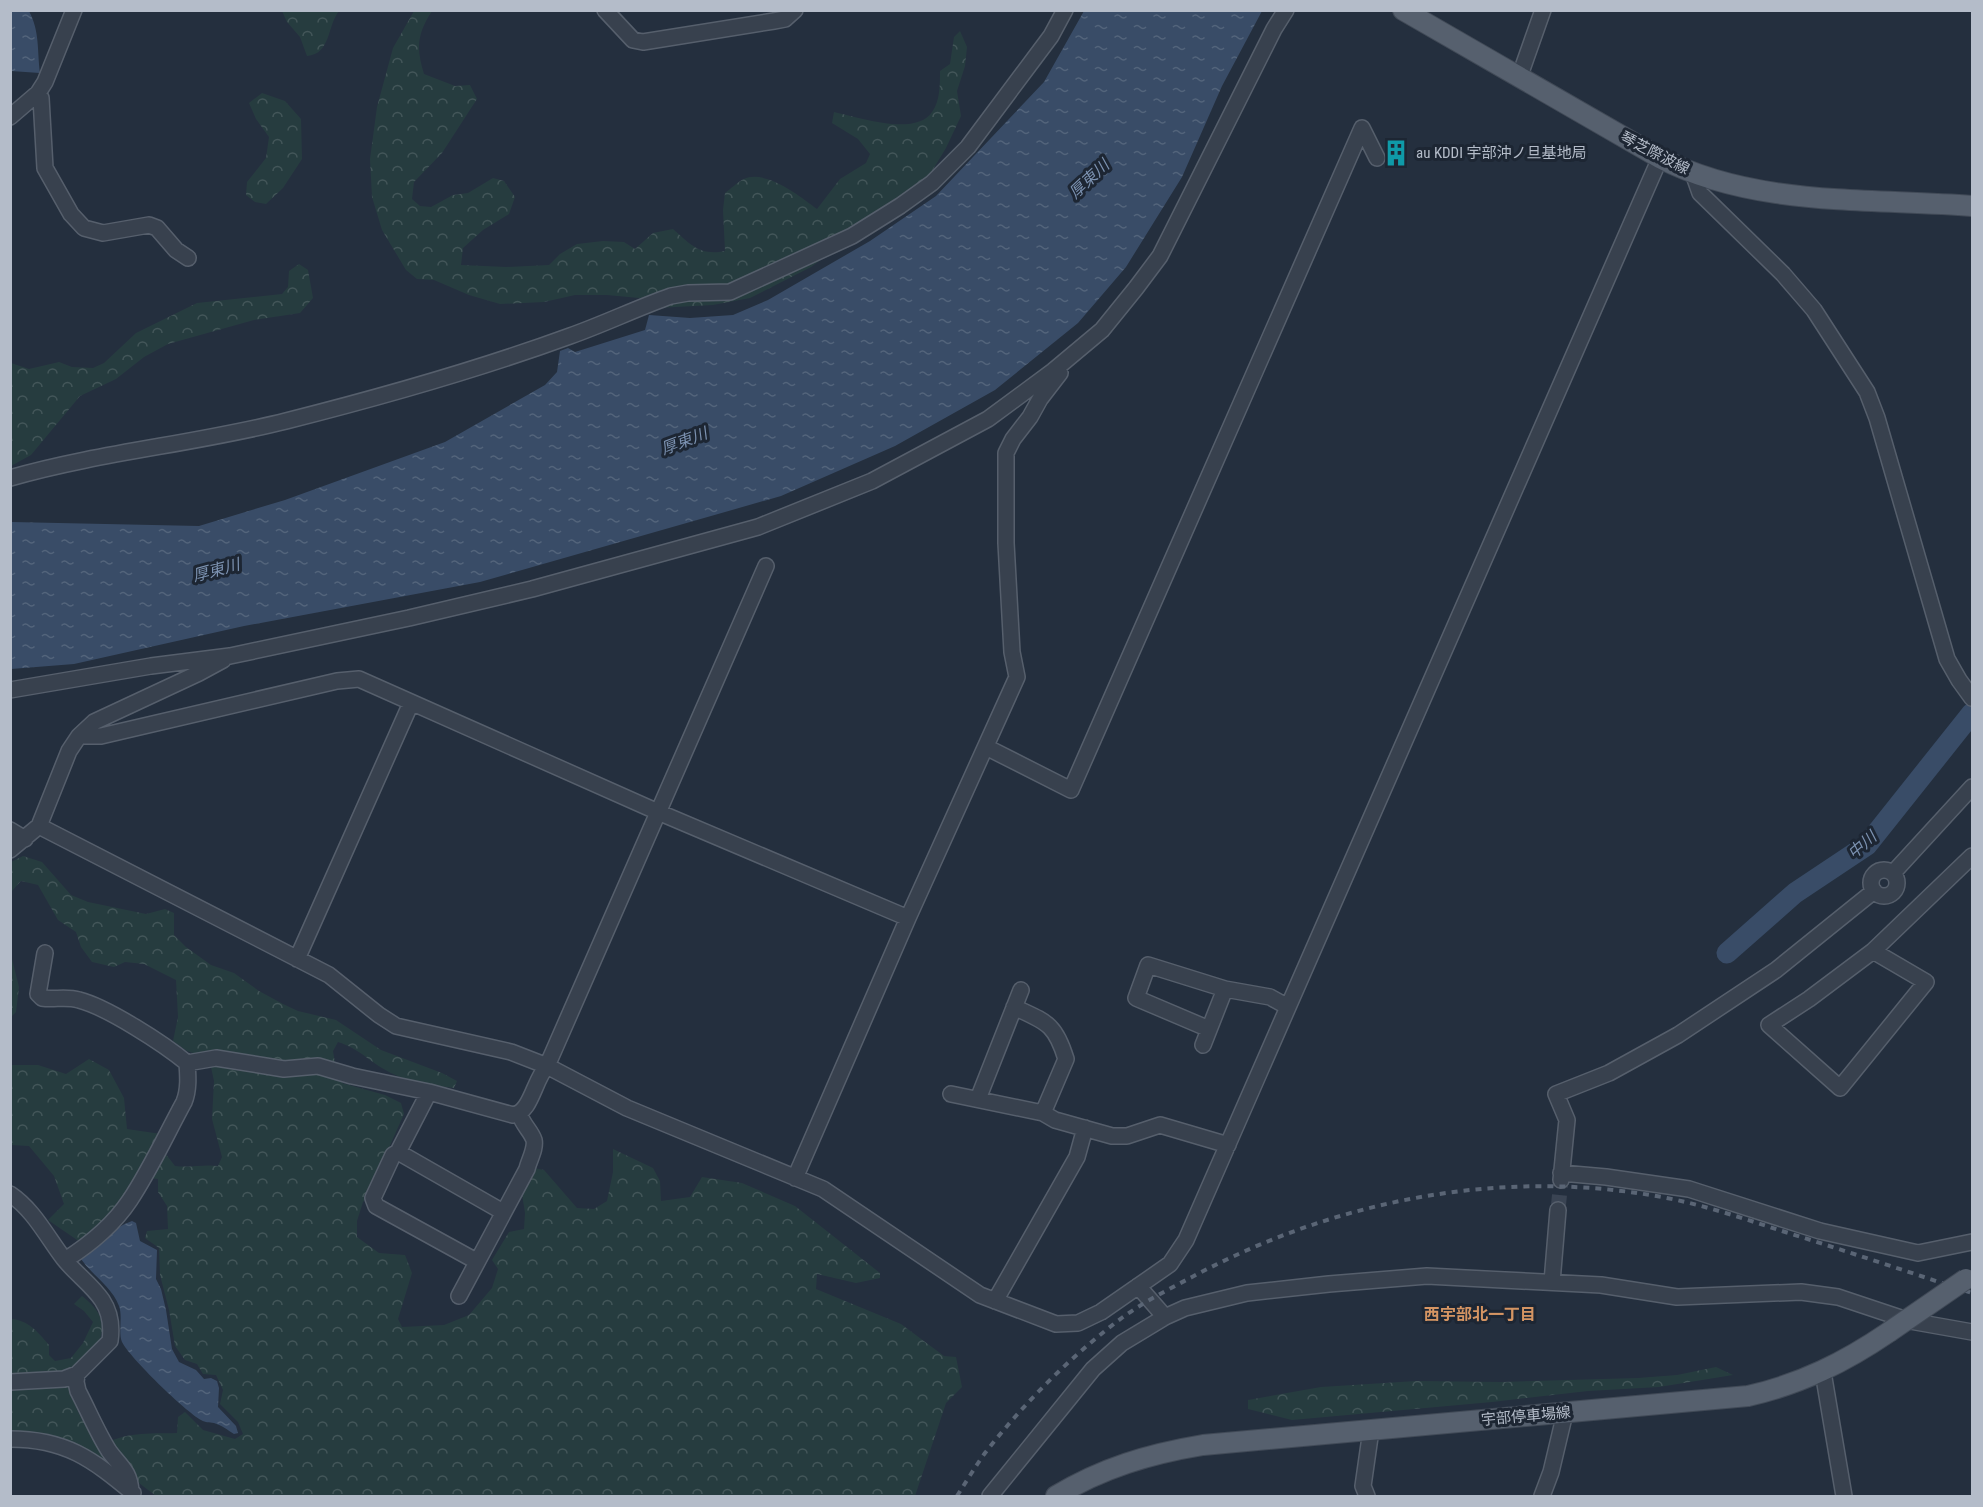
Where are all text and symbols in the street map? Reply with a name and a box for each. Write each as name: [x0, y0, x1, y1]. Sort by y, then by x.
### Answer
street label: 琴芝際波線: [1617, 128, 1693, 178]
building icon: au KDDI 宇部沖ノ旦基地局: [1381, 138, 1411, 168]
place label: au KDDI 宇部沖ノ旦基地局: [1416, 144, 1586, 162]
water label: 厚東川: [1065, 154, 1114, 202]
water label: 厚東川: [658, 423, 712, 458]
water label: 厚東川: [190, 554, 244, 585]
water label: 中川: [1844, 826, 1882, 863]
district label: 西宇部北一丁目: [1424, 1305, 1536, 1324]
street label: 宇部停車場線: [1480, 1403, 1572, 1429]

